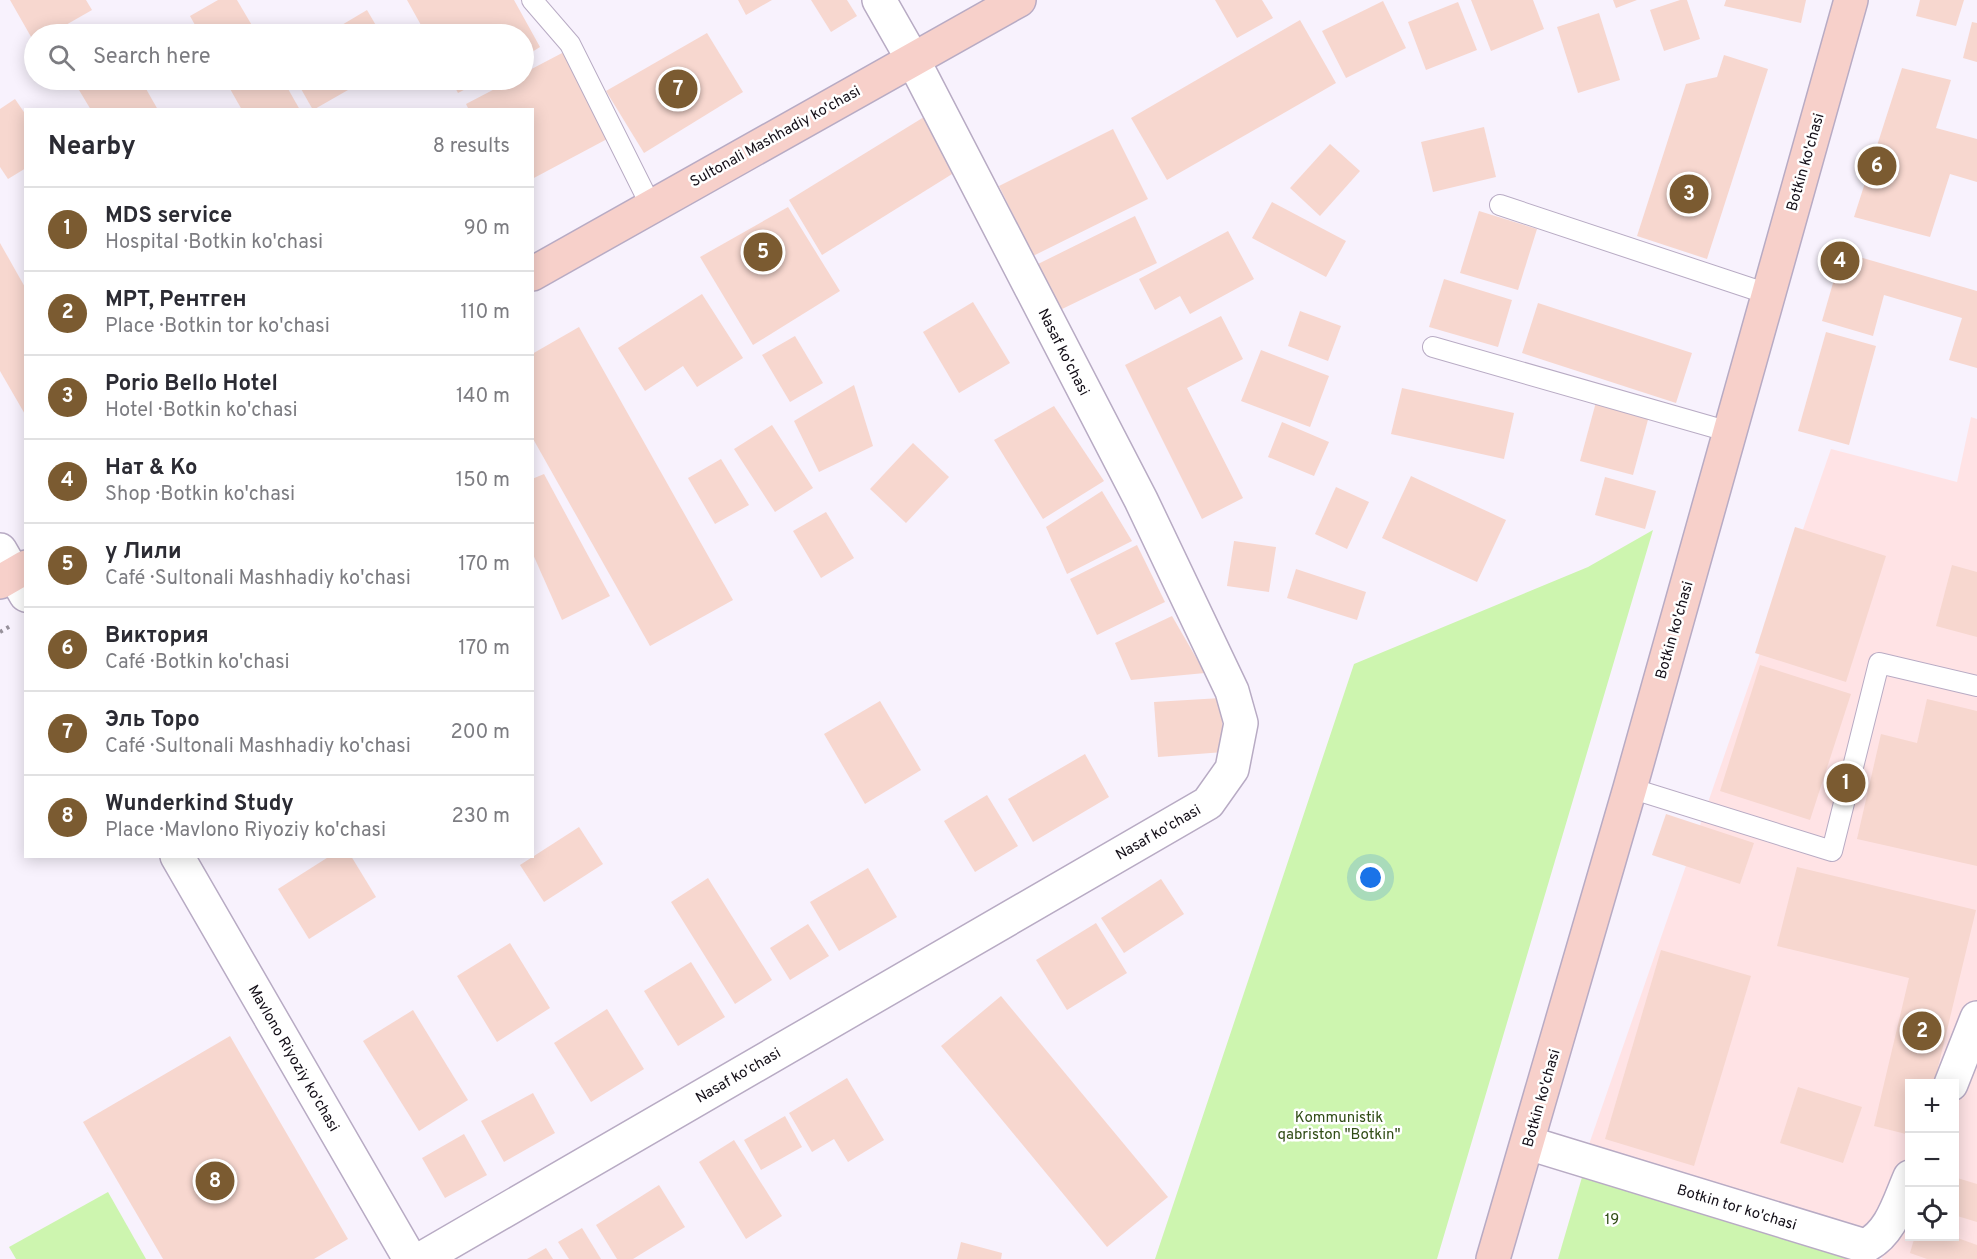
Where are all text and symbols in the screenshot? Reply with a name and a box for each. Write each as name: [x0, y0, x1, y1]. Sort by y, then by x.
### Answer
search box: [24, 24, 534, 90]
icon: search: [45, 41, 78, 74]
text: Search here: [93, 44, 211, 71]
pin: 7: [658, 66, 698, 112]
street label: Sultonali Mashhadiy ko'chasi: [687, 82, 864, 192]
street label: Botkin ko'chasi: [1783, 111, 1830, 214]
text: Nearby: [48, 131, 136, 164]
text: 8 results: [433, 134, 510, 160]
pin: 6: [1858, 144, 1896, 188]
pin: 3: [1670, 172, 1708, 216]
text: MDS service: [105, 203, 232, 230]
text: 1: [64, 216, 72, 242]
text: 90 m: [464, 216, 510, 242]
text: Hospital · Botkin ko'chasi: [105, 230, 323, 256]
pin: 5: [744, 230, 783, 274]
pin: 4: [1820, 238, 1860, 284]
text: МРТ, Рентген: [105, 287, 247, 314]
text: 2: [61, 300, 74, 326]
text: 110 m: [461, 300, 510, 326]
street label: Nasaf ko'chasi: [1033, 306, 1093, 399]
text: Place · Botkin tor ko'chasi: [105, 314, 330, 340]
text: Porio Bello Hotel: [105, 371, 278, 398]
text: 3: [62, 384, 74, 410]
text: 140 m: [456, 384, 510, 410]
text: Hotel · Botkin ko'chasi: [105, 398, 298, 424]
text: Нат & Ко: [105, 455, 197, 482]
text: 4: [61, 468, 74, 494]
text: 150 m: [456, 468, 510, 494]
text: Shop · Botkin ko'chasi: [105, 482, 295, 508]
text: у Лили: [105, 539, 182, 566]
text: 5: [61, 552, 74, 578]
text: 170 m: [458, 552, 510, 578]
text: Café · Sultonali Mashhadiy ko'chasi: [105, 566, 411, 592]
street label: Botkin ko'chasi: [1652, 579, 1699, 682]
text: Виктория: [105, 623, 209, 650]
text: 6: [61, 636, 74, 662]
text: 170 m: [458, 636, 510, 662]
text: Café · Botkin ko'chasi: [105, 650, 290, 676]
text: Эль Торо: [105, 707, 200, 734]
text: 7: [62, 720, 73, 746]
text: 200 m: [451, 720, 510, 746]
text: Café · Sultonali Mashhadiy ko'chasi: [105, 734, 411, 760]
pin: 1: [1826, 760, 1866, 806]
text: Wunderkind Study: [105, 791, 294, 818]
street label: Nasaf ko'chasi: [1113, 801, 1205, 865]
text: 8: [61, 804, 74, 830]
text: 230 m: [451, 804, 510, 830]
text: Place · Mavlono Riyoziy ko'chasi: [105, 818, 386, 844]
your location: [1356, 863, 1385, 892]
street label: Mavlono Riyoziy ko'chasi: [243, 982, 343, 1136]
pin: 2: [1902, 1008, 1942, 1054]
street label: Nasaf ko'chasi: [693, 1044, 785, 1108]
street label: Botkin ko'chasi: [1519, 1047, 1566, 1150]
map controls: [1905, 1079, 1959, 1241]
button: +: [1905, 1079, 1959, 1133]
park label: Kommunistik qabriston "Botkin": [1278, 1109, 1400, 1145]
button: −: [1905, 1133, 1959, 1187]
pin: 8: [196, 1158, 234, 1204]
street label: Botkin tor ko'chasi: [1674, 1181, 1799, 1236]
button: locate: [1905, 1187, 1959, 1241]
park label: 19: [1605, 1211, 1619, 1230]

